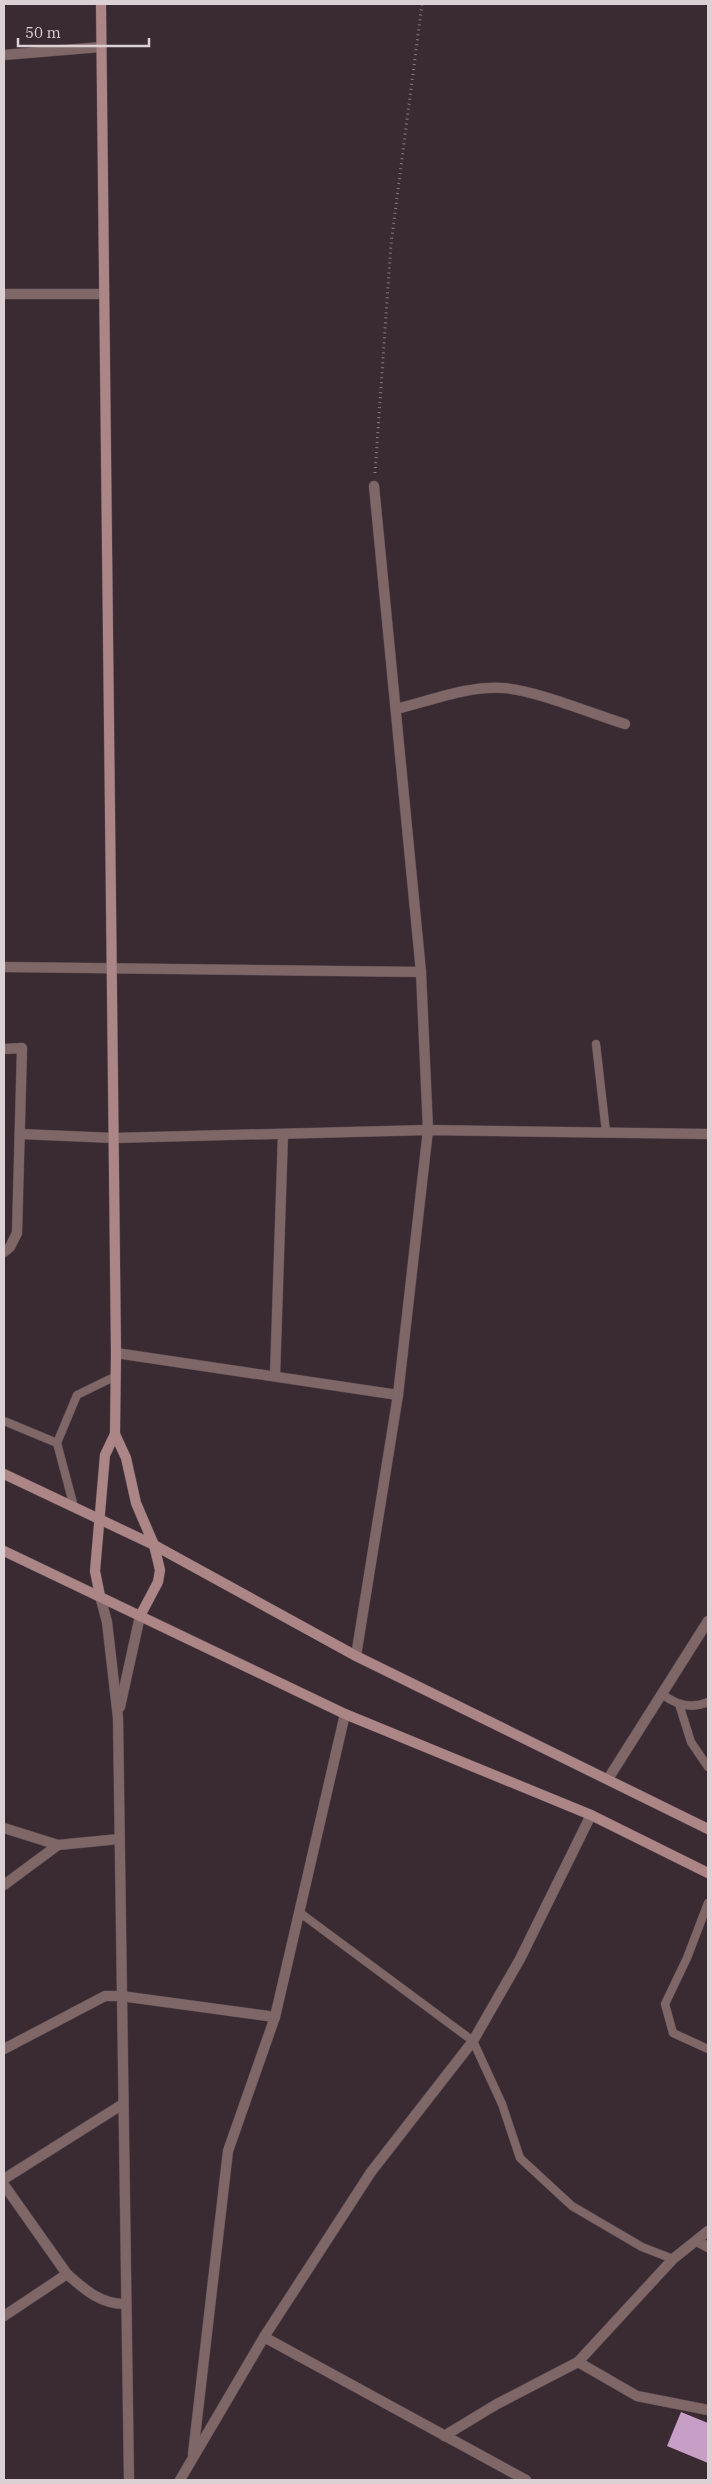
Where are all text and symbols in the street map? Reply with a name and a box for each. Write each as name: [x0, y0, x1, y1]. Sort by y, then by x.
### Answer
scale bar: [18, 15, 149, 47]
text: 50 m: [25, 23, 61, 42]

